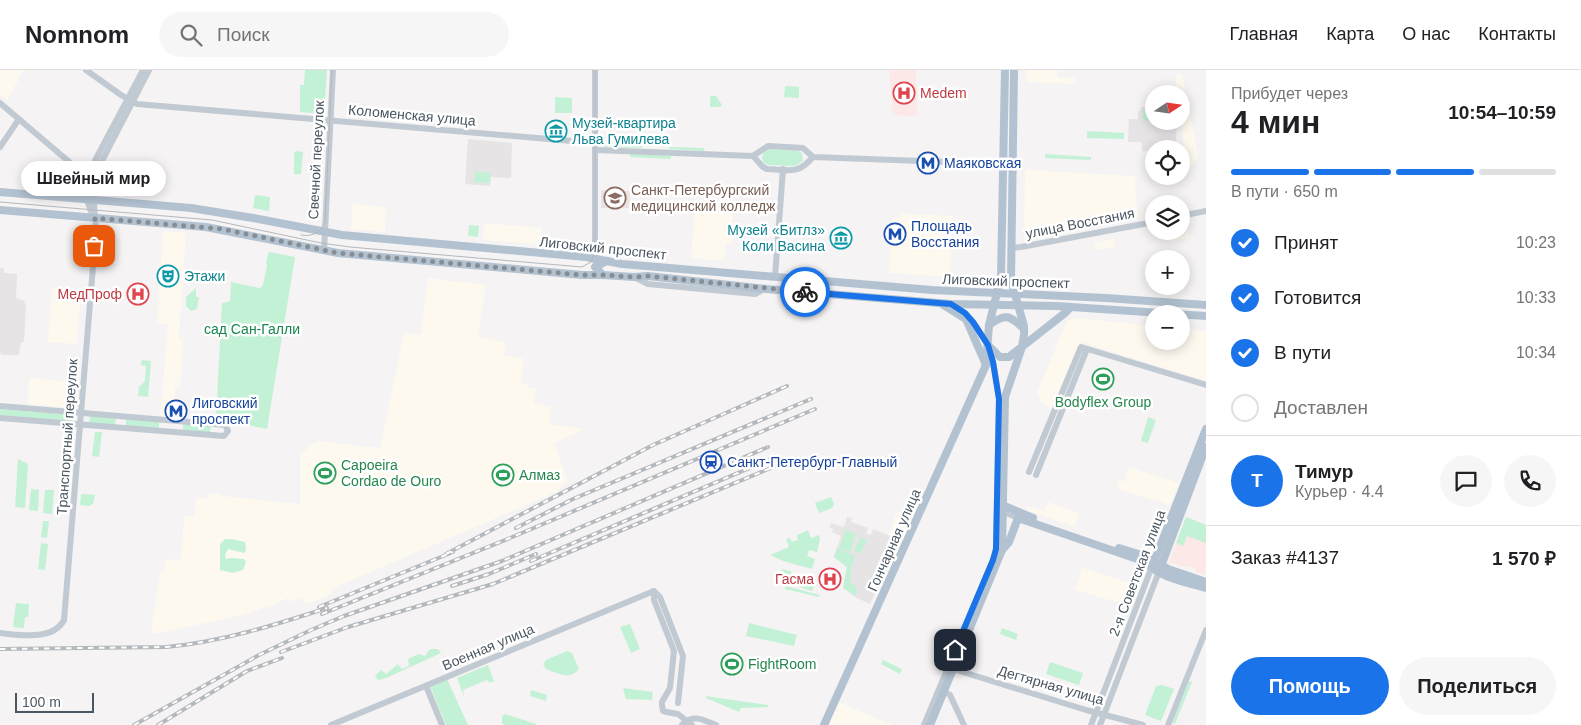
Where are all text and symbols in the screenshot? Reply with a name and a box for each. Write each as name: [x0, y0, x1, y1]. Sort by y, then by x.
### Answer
search box: [159, 12, 509, 57]
text: Nomnom: [25, 21, 129, 48]
icon: search: [177, 21, 205, 49]
text: Поиск: [217, 24, 270, 45]
text: Главная: [1230, 24, 1298, 44]
text: Карта: [1326, 24, 1374, 44]
text: О нас: [1402, 24, 1450, 44]
text: Контакты: [1478, 24, 1556, 44]
hospital icon: Medem: [892, 81, 916, 105]
place label: Medem: [920, 85, 967, 101]
north arrow: [1145, 85, 1190, 130]
map controls: [1145, 85, 1190, 350]
text: Прибудет через: [1231, 85, 1348, 102]
street label: Свечной переулок: [305, 99, 327, 220]
street label: Коломенская улица: [348, 101, 477, 129]
text: 10:54–10:59: [1448, 102, 1556, 123]
text: 4 мин: [1231, 104, 1320, 140]
place label: Музей-квартира Льва Гумилева: [572, 115, 676, 147]
museum icon: Музей-квартира Льва Гумилева: [544, 119, 568, 143]
button: locate: [1145, 140, 1190, 185]
metro station icon: Маяковская: [916, 151, 940, 175]
place label: Маяковская: [944, 155, 1021, 171]
callout: Швейный мир: [22, 161, 166, 196]
text: Швейный мир: [37, 170, 150, 187]
place label: Санкт-Петербургский медицинский колледж: [631, 182, 776, 214]
text: В пути · 650 m: [1231, 183, 1338, 200]
school or university icon: Санкт-Петербургский медицинский колледж: [603, 186, 627, 210]
button: layers: [1145, 195, 1190, 240]
street label: улица Восстания: [1024, 205, 1136, 241]
place label: Площадь Восстания: [911, 218, 979, 250]
place label: Музей «Битлз» Коли Васина: [727, 222, 825, 254]
metro station icon: Площадь Восстания: [883, 222, 907, 246]
pin: [73, 225, 115, 267]
museum icon: Музей «Битлз» Коли Васина: [829, 226, 853, 250]
icon: check: [1231, 229, 1259, 257]
icon: bag: [80, 232, 108, 260]
text: Принят: [1274, 232, 1338, 253]
street label: Лиговский проспект: [539, 233, 668, 263]
text: 10:23: [1516, 234, 1556, 251]
button: +: [1145, 250, 1190, 295]
theatre icon: Этажи: [156, 264, 180, 288]
courier: [780, 267, 830, 317]
place label: Этажи: [184, 268, 225, 284]
street label: Лиговский проспект: [942, 271, 1071, 291]
icon: bike: [791, 278, 819, 306]
hospital icon: МедПроф: [126, 282, 150, 306]
icon: check: [1231, 284, 1259, 312]
place label: МедПроф: [57, 286, 122, 302]
text: Готовится: [1274, 287, 1361, 308]
text: 10:33: [1516, 289, 1556, 306]
button: −: [1145, 305, 1190, 350]
park label: сад Сан-Галли: [204, 321, 300, 337]
icon: check: [1231, 339, 1259, 367]
text: В пути: [1274, 342, 1331, 363]
text: 10:34: [1516, 344, 1556, 361]
street label: Транспортный переулок: [54, 357, 81, 516]
sports icon: Bodyflex Group: [1091, 367, 1115, 391]
place label: Bodyflex Group: [1055, 394, 1151, 410]
place label: Лиговский проспект: [192, 395, 258, 427]
text: Доставлен: [1274, 397, 1368, 418]
metro station icon: Лиговский проспект: [164, 399, 188, 423]
station icon: Санкт-Петербург-Главный: [699, 450, 723, 474]
place label: Санкт-Петербург-Главный: [727, 454, 897, 470]
button: chat: [1440, 455, 1492, 507]
button: phone: [1504, 455, 1556, 507]
place label: Capoeira Cordao de Ouro: [341, 457, 442, 489]
sports icon: Capoeira Cordao de Ouro: [313, 461, 337, 485]
text: Тимур: [1295, 461, 1353, 482]
sports icon: Алмаз: [491, 463, 515, 487]
place label: Алмаз: [519, 467, 560, 483]
text: Т: [1251, 470, 1263, 491]
text: Курьер · 4.4: [1295, 483, 1384, 500]
street label: Гончарная улица: [864, 486, 924, 594]
street label: 2-я Советская улица: [1106, 507, 1169, 638]
text: Заказ #4137: [1231, 547, 1339, 568]
text: 1 570 ₽: [1492, 548, 1556, 569]
hospital icon: Гасма: [818, 567, 842, 591]
place label: Гасма: [775, 571, 814, 587]
street label: Военная улица: [440, 620, 536, 674]
pin: [934, 629, 976, 671]
icon: home: [941, 636, 969, 664]
sports icon: FightRoom: [720, 652, 744, 676]
place label: FightRoom: [748, 656, 816, 672]
button: Помощь: [1231, 657, 1389, 715]
button: Поделиться: [1399, 657, 1556, 715]
street label: Дегтярная улица: [996, 662, 1106, 708]
scale bar: [15, 690, 94, 713]
text: 100 m: [22, 694, 61, 710]

